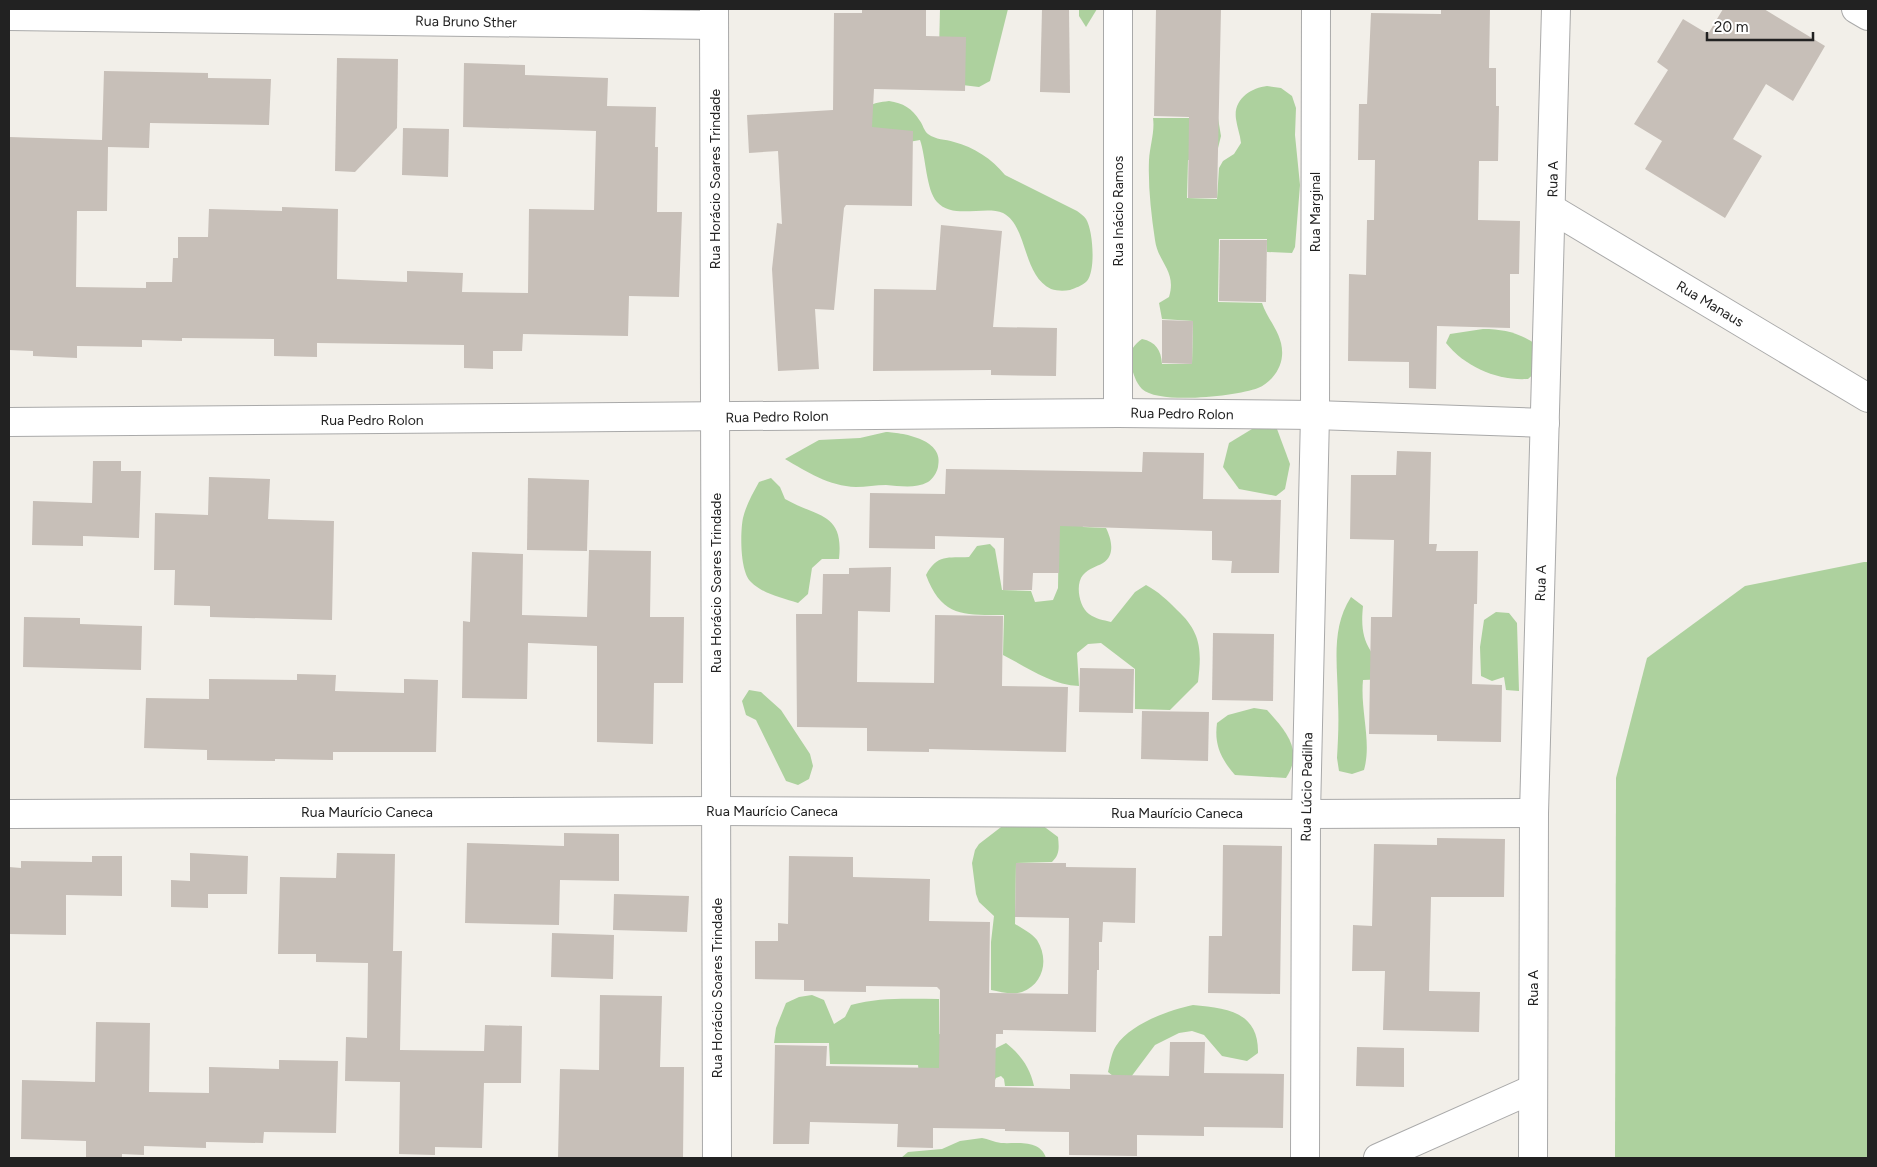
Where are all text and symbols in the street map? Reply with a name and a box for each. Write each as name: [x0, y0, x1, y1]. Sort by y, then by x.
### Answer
scale bar: [1707, 10, 1813, 42]
street label: Rua Bruno Sther: [415, 13, 517, 31]
text: 20 m: [1714, 18, 1748, 36]
street label: Rua Horácio Soares Trindade: [707, 88, 724, 269]
street label: Rua Inácio Ramos: [1110, 156, 1127, 266]
street label: Rua A: [1544, 160, 1562, 197]
street label: Rua Marginal: [1307, 172, 1324, 252]
street label: Rua Manaus: [1673, 277, 1747, 331]
street label: Rua Pedro Rolon: [1130, 405, 1234, 423]
street label: Rua Pedro Rolon: [725, 408, 829, 426]
street label: Rua Pedro Rolon: [320, 412, 424, 429]
street label: Rua Horácio Soares Trindade: [708, 492, 725, 673]
street label: Rua A: [1532, 564, 1550, 602]
street label: Rua Lúcio Padilha: [1298, 732, 1316, 842]
street label: Rua Maurício Caneca: [706, 803, 838, 820]
street label: Rua Maurício Caneca: [301, 804, 433, 821]
street label: Rua Maurício Caneca: [1111, 805, 1243, 822]
street label: Rua Horácio Soares Trindade: [709, 897, 726, 1078]
street label: Rua A: [1525, 969, 1542, 1006]

